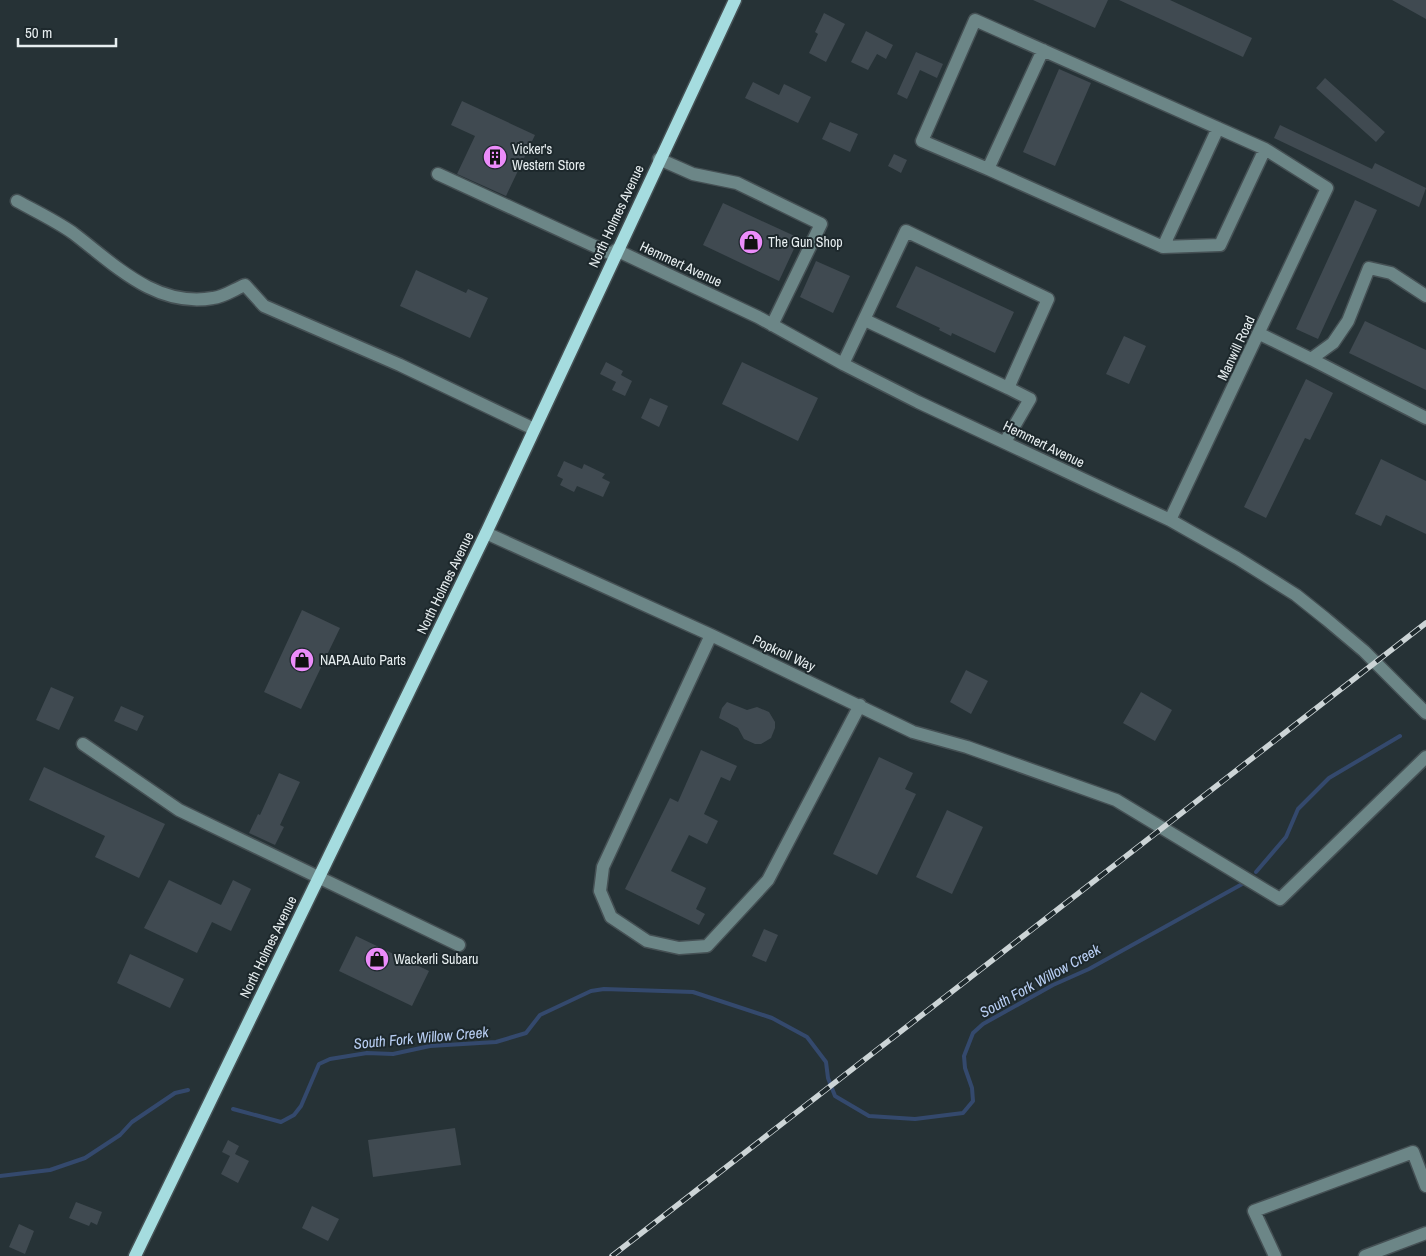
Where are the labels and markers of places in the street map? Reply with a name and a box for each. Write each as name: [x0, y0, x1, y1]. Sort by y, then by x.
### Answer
place label: Vicker's Western Store: [512, 140, 585, 174]
building icon: Vicker's Western Store: [482, 144, 508, 170]
shop icon: The Gun Shop: [738, 229, 764, 255]
place label: The Gun Shop: [768, 233, 843, 251]
shop icon: NAPA Auto Parts: [289, 647, 315, 673]
place label: NAPA Auto Parts: [320, 651, 406, 669]
shop icon: Wackerli Subaru: [364, 946, 390, 972]
place label: Wackerli Subaru: [394, 950, 478, 968]

